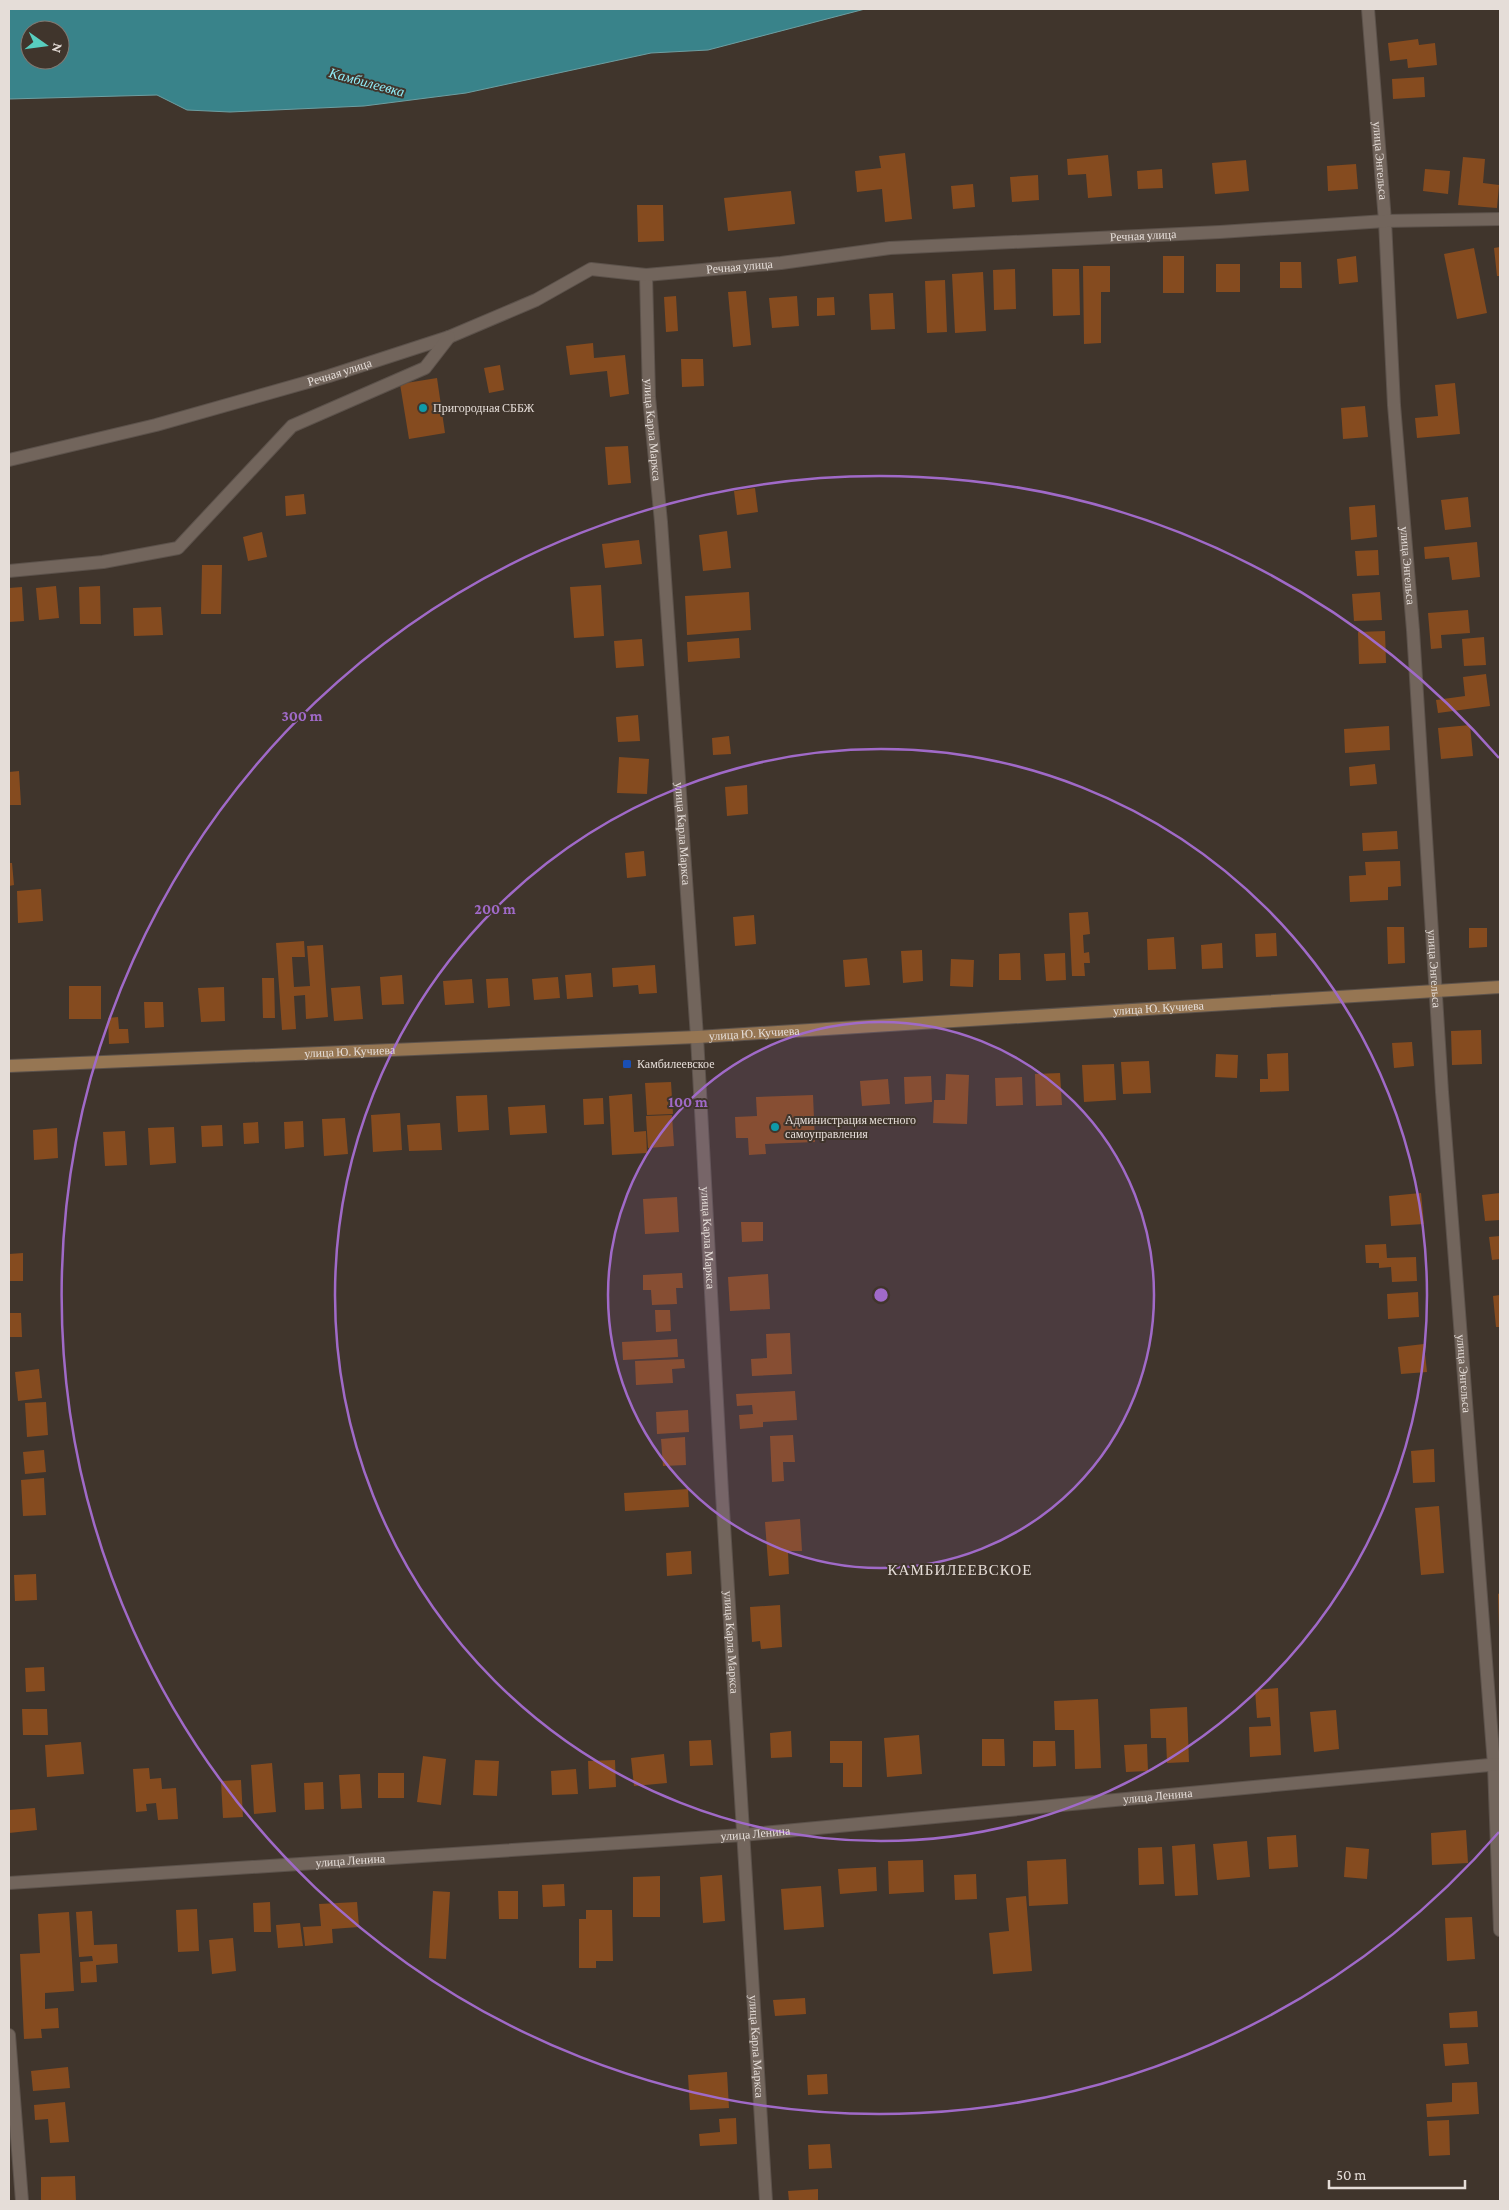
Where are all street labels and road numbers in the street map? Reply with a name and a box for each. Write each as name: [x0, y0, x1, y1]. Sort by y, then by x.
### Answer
street label: улица Энгельса: [1370, 121, 1390, 201]
street label: Речная улица: [1109, 227, 1177, 244]
street label: Речная улица: [706, 257, 774, 277]
street label: Речная улица: [306, 355, 374, 389]
street label: улица Карла Маркса: [642, 378, 664, 482]
street label: улица Энгельса: [1397, 526, 1418, 606]
street label: улица Карла Маркса: [672, 782, 693, 886]
street label: улица Энгельса: [1425, 929, 1444, 1009]
street label: улица Ю. Кучиева: [1113, 998, 1205, 1018]
street label: улица Ю. Кучиева: [708, 1024, 801, 1043]
street label: улица Ю. Кучиева: [304, 1043, 396, 1061]
street label: улица Карла Маркса: [698, 1186, 718, 1290]
street label: улица Энгельса: [1454, 1334, 1474, 1414]
street label: улица Карла Маркса: [721, 1590, 741, 1695]
street label: улица Ленина: [1122, 1786, 1194, 1806]
street label: улица Ленина: [720, 1823, 791, 1843]
street label: улица Ленина: [315, 1851, 386, 1870]
street label: улица Карла Маркса: [746, 1995, 767, 2099]

